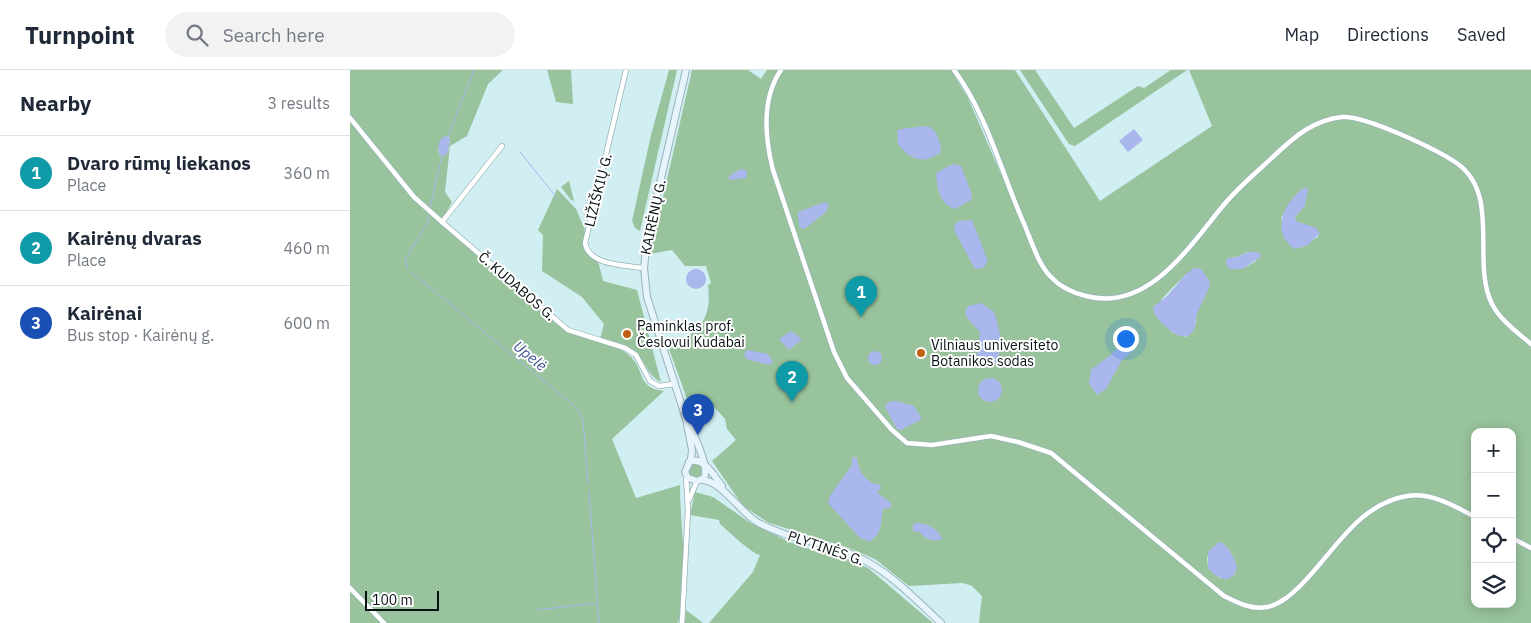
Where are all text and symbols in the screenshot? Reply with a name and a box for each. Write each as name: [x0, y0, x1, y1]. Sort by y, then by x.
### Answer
search box: [165, 12, 515, 57]
text: Turnpoint: [25, 19, 135, 51]
icon: search: [183, 21, 211, 49]
text: Search here: [223, 23, 325, 47]
text: Map: [1284, 23, 1319, 46]
text: Directions: [1347, 23, 1429, 46]
text: Saved: [1457, 23, 1506, 46]
text: Nearby: [20, 89, 91, 117]
text: 3 results: [267, 93, 330, 113]
text: Dvaro rūmų liekanos: [67, 151, 251, 175]
street label: LIŽIŠKIŲ G.: [579, 151, 616, 229]
text: 1: [31, 163, 41, 183]
text: 360 m: [283, 163, 330, 183]
text: Place: [67, 175, 106, 195]
street label: KAIRĖNŲ G.: [636, 178, 670, 256]
text: Kairėnų dvaras: [67, 226, 202, 250]
text: 2: [31, 238, 41, 258]
text: 460 m: [283, 238, 330, 258]
street label: Č. KUDABOS G.: [475, 247, 560, 324]
text: Place: [67, 250, 106, 270]
pin: 1: [845, 276, 877, 317]
text: Kairėnai: [67, 301, 142, 325]
text: 3: [31, 313, 41, 333]
text: 600 m: [283, 313, 330, 333]
place label: Paminklas prof. Česlovui Kudabai: [637, 317, 745, 351]
text: Bus stop · Kairėnų g.: [67, 325, 214, 345]
your location: [1113, 326, 1139, 352]
marker: Paminklas prof. Česlovui Kudabai: [621, 328, 633, 340]
water label: Upelė: [510, 336, 551, 375]
place label: Vilniaus universiteto Botanikos sodas: [931, 336, 1059, 370]
marker: Vilniaus universiteto Botanikos sodas: [915, 347, 927, 359]
pin: 2: [776, 361, 808, 402]
pin: 3: [682, 394, 714, 435]
map controls: [1471, 428, 1516, 608]
button: +: [1471, 428, 1516, 473]
button: −: [1471, 473, 1516, 518]
button: locate: [1471, 518, 1516, 563]
street label: PLYTINĖS G.: [786, 527, 866, 569]
button: layers: [1471, 563, 1516, 608]
scale bar: [365, 588, 439, 611]
text: 100 m: [372, 591, 413, 609]

